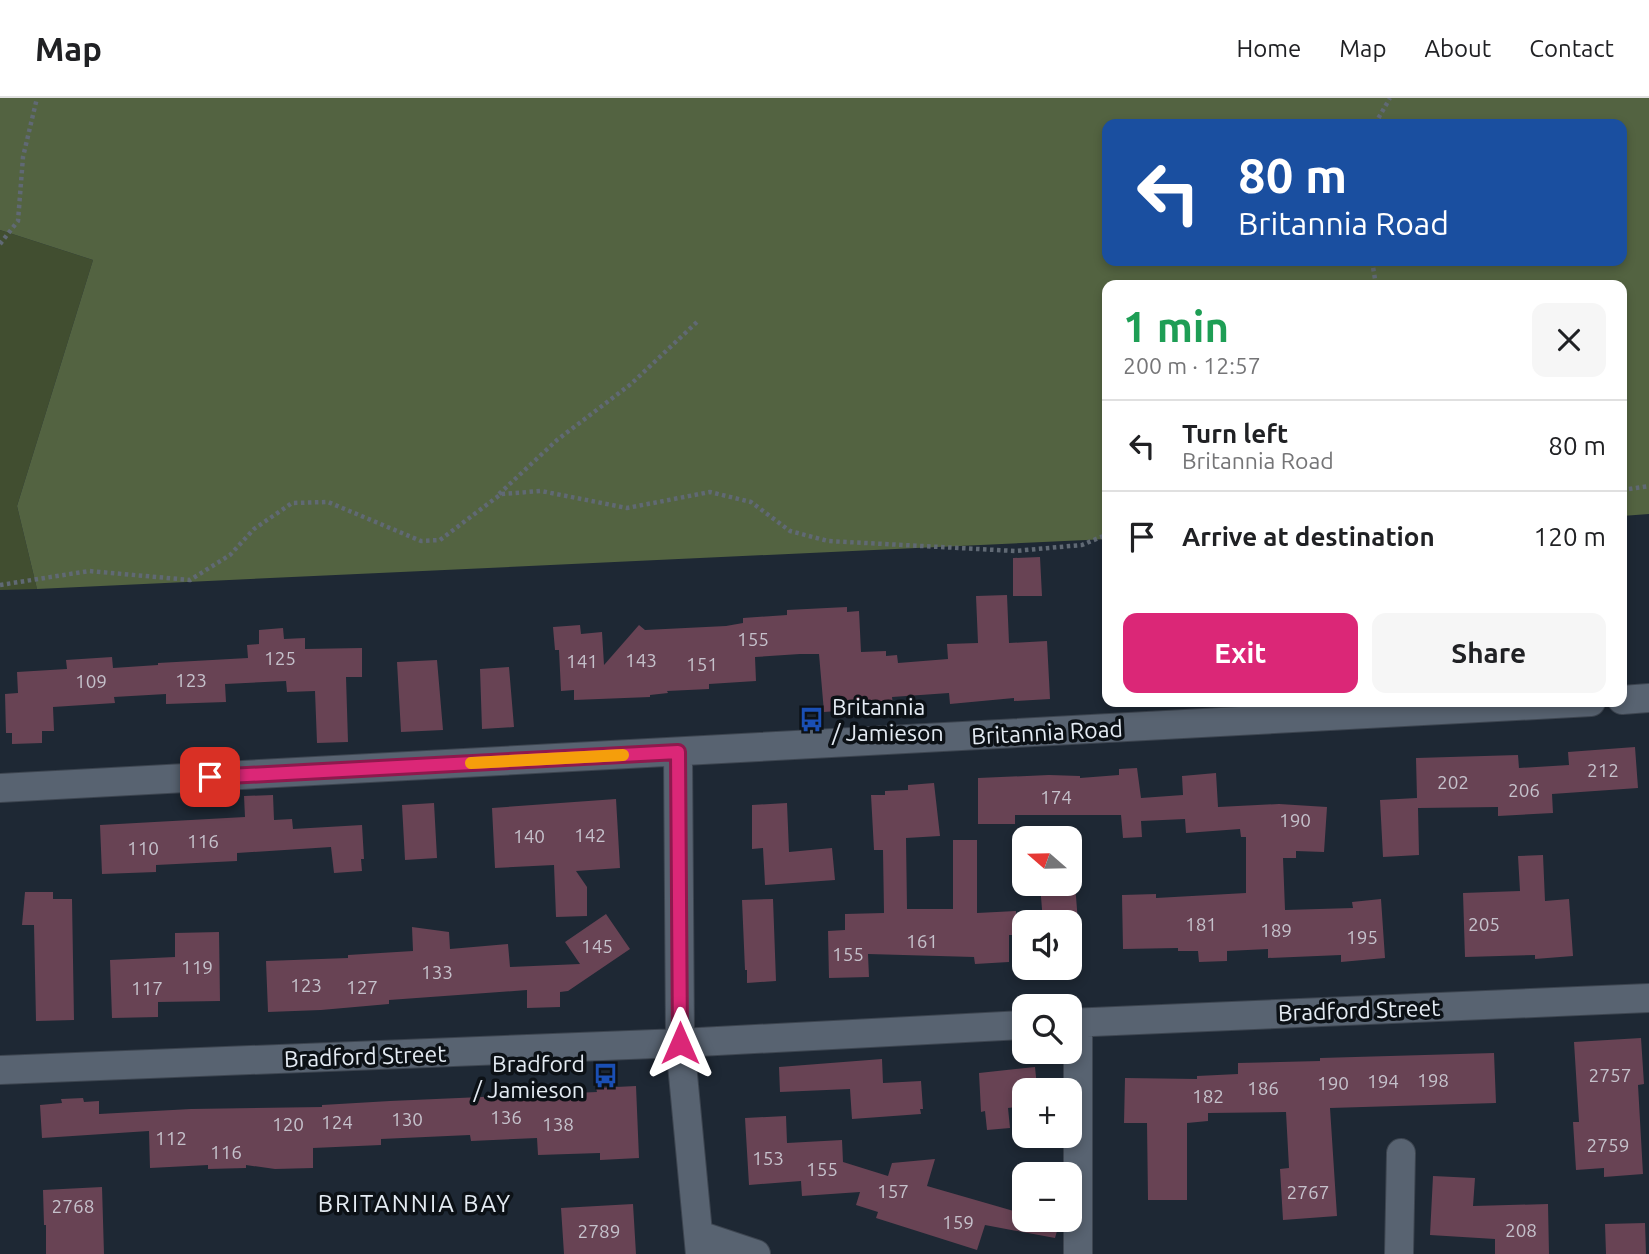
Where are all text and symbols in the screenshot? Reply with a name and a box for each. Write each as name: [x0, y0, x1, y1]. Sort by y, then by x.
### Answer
text: Map: [35, 30, 102, 67]
text: Home: [1236, 35, 1301, 62]
text: Map: [1339, 35, 1386, 62]
text: About: [1424, 35, 1491, 62]
text: Contact: [1529, 35, 1614, 62]
icon: left: [1123, 147, 1214, 238]
text: 80 m: [1238, 147, 1347, 202]
text: Britannia Road: [1238, 205, 1449, 241]
text: 1 min: [1123, 303, 1229, 350]
button: close: [1532, 303, 1606, 377]
text: 200 m · 12:57: [1123, 353, 1261, 378]
text: Turn left: [1182, 419, 1288, 448]
icon: left: [1123, 427, 1161, 465]
text: 80 m: [1548, 431, 1606, 460]
text: Britannia Road: [1182, 448, 1334, 473]
icon: arrive: [1123, 518, 1161, 556]
text: Arrive at destination: [1182, 522, 1435, 551]
text: 120 m: [1534, 522, 1606, 551]
button: Exit: [1123, 613, 1358, 693]
button: Share: [1372, 613, 1606, 693]
house number: 155: [737, 628, 769, 650]
house number: 125: [264, 647, 296, 669]
house number: 143: [625, 649, 657, 671]
house number: 141: [566, 650, 598, 672]
house number: 151: [686, 653, 718, 675]
house number: 123: [175, 669, 207, 691]
house number: 109: [75, 670, 107, 692]
place label: Britannia / Jamieson: [831, 694, 944, 745]
bus stop icon: Britannia / Jamieson: [798, 705, 826, 733]
street label: Britannia Road: [971, 716, 1123, 748]
pin: [180, 747, 240, 807]
icon: arrive: [191, 758, 229, 796]
house number: 212: [1587, 759, 1619, 781]
house number: 202: [1437, 771, 1469, 793]
house number: 206: [1508, 779, 1540, 801]
house number: 174: [1040, 786, 1072, 808]
house number: 190: [1279, 809, 1311, 831]
house number: 142: [574, 824, 606, 846]
house number: 140: [513, 825, 545, 847]
north arrow: [1012, 826, 1082, 896]
map controls: [1012, 826, 1082, 1232]
house number: 116: [187, 830, 219, 852]
house number: 110: [127, 837, 159, 859]
button: sound: [1012, 910, 1082, 980]
house number: 181: [1185, 913, 1217, 935]
house number: 205: [1468, 913, 1500, 935]
house number: 189: [1260, 919, 1292, 941]
house number: 195: [1346, 926, 1378, 948]
house number: 161: [906, 930, 938, 952]
house number: 145: [581, 935, 613, 957]
house number: 155: [832, 943, 864, 965]
house number: 119: [181, 956, 213, 978]
house number: 133: [421, 961, 453, 983]
house number: 123: [290, 974, 322, 996]
house number: 127: [346, 976, 378, 998]
house number: 117: [131, 977, 163, 999]
button: search: [1012, 994, 1082, 1064]
street label: Bradford Street: [1277, 995, 1441, 1025]
position arrow: [643, 1006, 717, 1080]
street label: Bradford Street: [283, 1041, 447, 1071]
place label: Bradford / Jamieson: [472, 1051, 585, 1102]
bus stop icon: Bradford / Jamieson: [591, 1062, 619, 1090]
house number: 2757: [1589, 1064, 1631, 1086]
house number: 198: [1417, 1069, 1449, 1091]
house number: 194: [1367, 1070, 1399, 1092]
house number: 190: [1317, 1072, 1349, 1094]
house number: 186: [1247, 1077, 1279, 1099]
button: +: [1012, 1078, 1082, 1148]
house number: 182: [1192, 1085, 1224, 1107]
house number: 136: [490, 1106, 522, 1128]
house number: 130: [391, 1108, 423, 1130]
house number: 124: [321, 1111, 353, 1133]
house number: 120: [272, 1113, 304, 1135]
house number: 138: [542, 1113, 574, 1135]
house number: 112: [155, 1127, 187, 1149]
house number: 2759: [1587, 1134, 1629, 1156]
house number: 116: [210, 1141, 242, 1163]
house number: 153: [752, 1147, 784, 1169]
house number: 155: [806, 1158, 838, 1180]
button: −: [1012, 1162, 1082, 1232]
house number: 157: [877, 1180, 909, 1202]
house number: 2767: [1287, 1181, 1329, 1203]
district label: BRITANNIA BAY: [318, 1190, 512, 1217]
house number: 2768: [52, 1195, 94, 1217]
house number: 159: [942, 1211, 974, 1233]
house number: 208: [1505, 1219, 1537, 1241]
house number: 2789: [578, 1220, 620, 1242]

